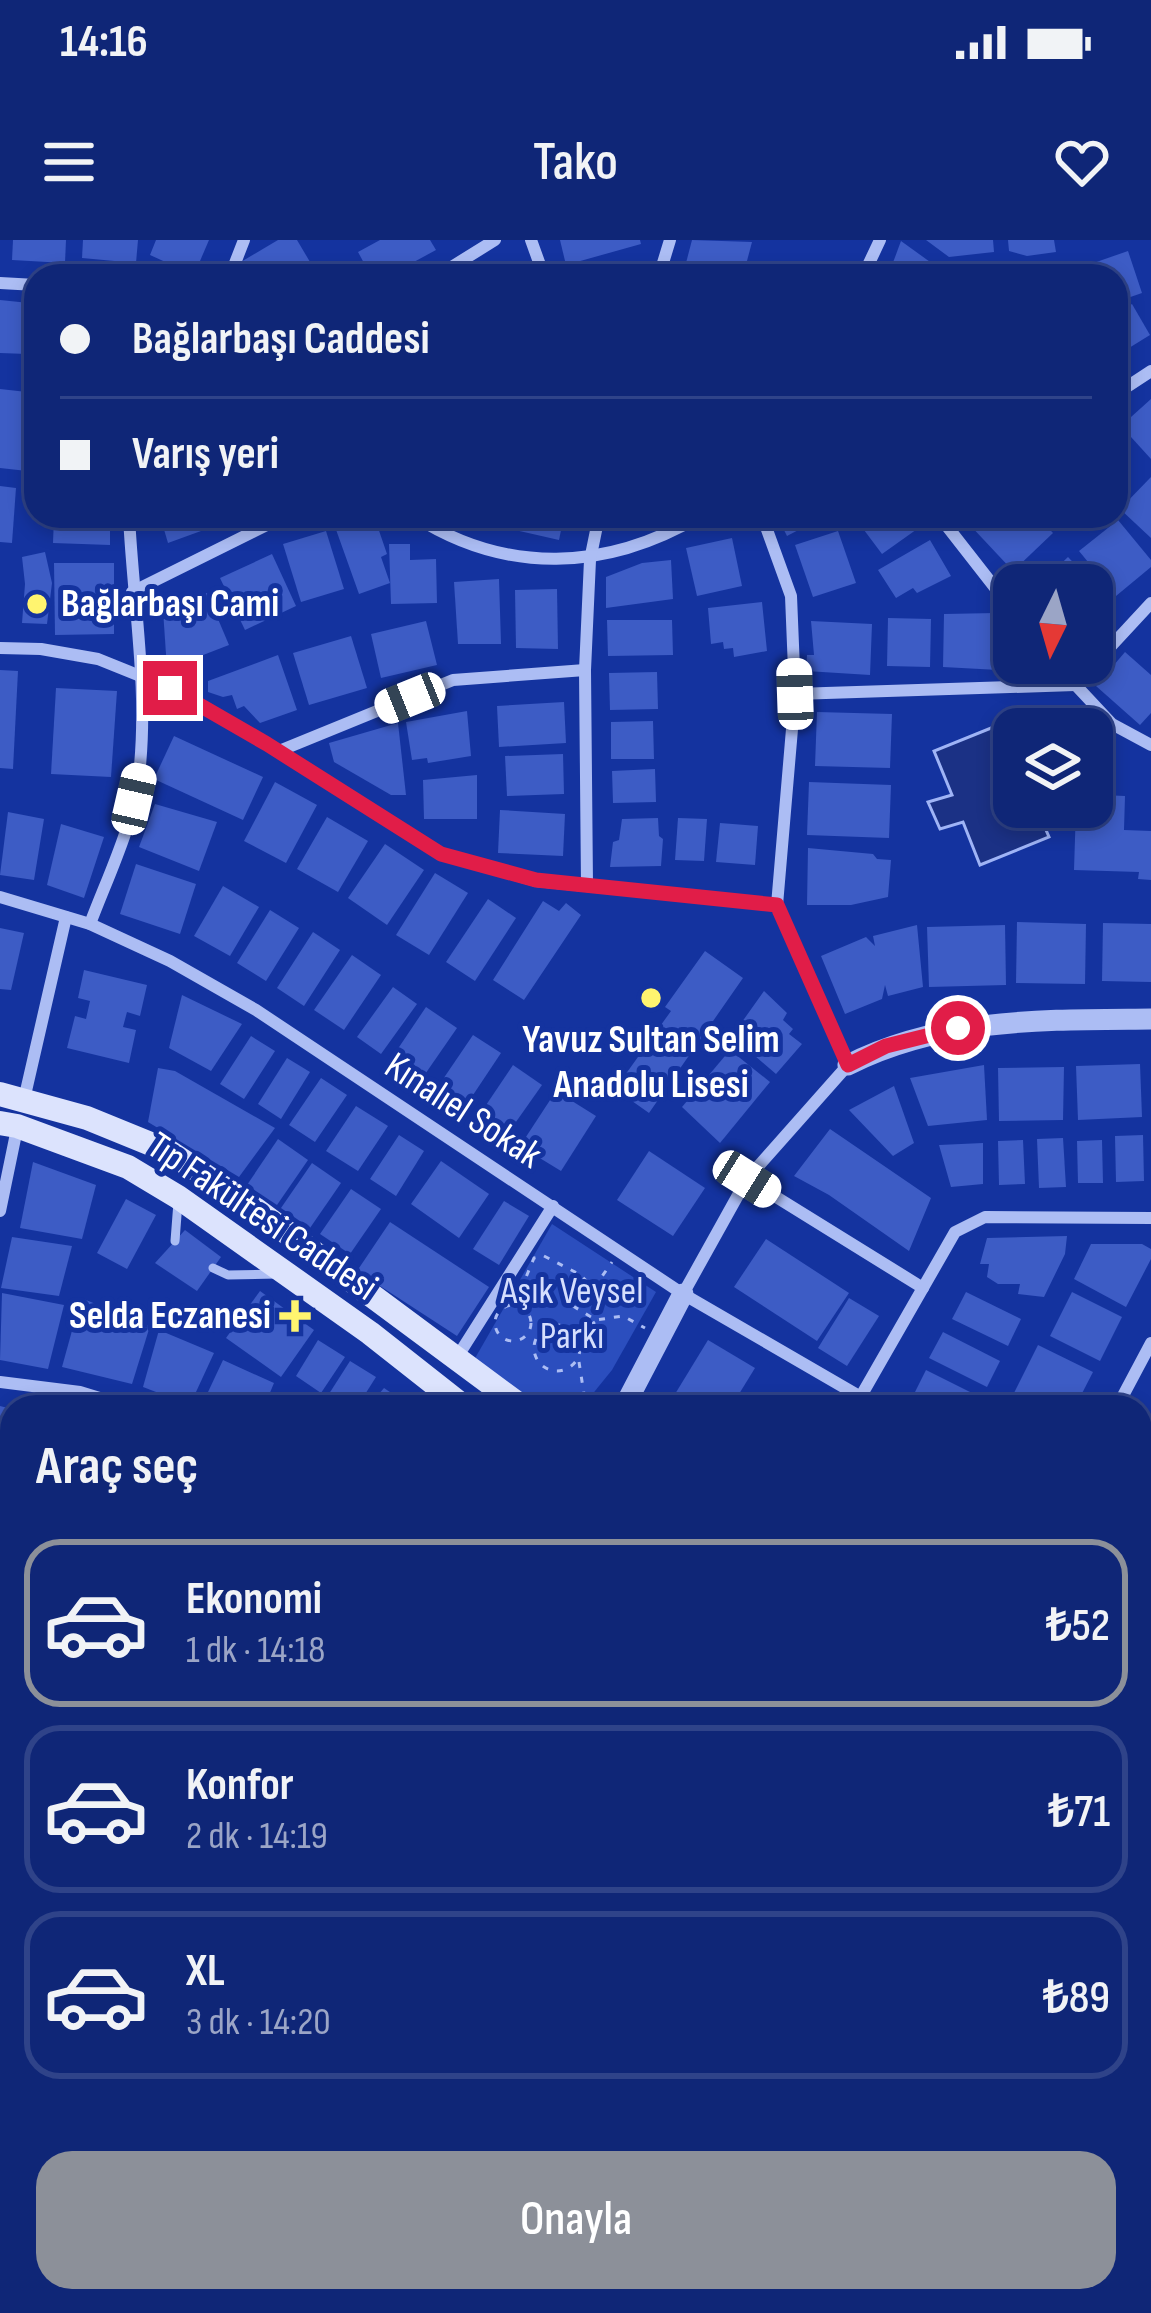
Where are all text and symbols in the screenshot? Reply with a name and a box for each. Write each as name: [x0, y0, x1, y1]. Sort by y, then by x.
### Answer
text: 14:16: [60, 15, 148, 70]
icon: menu: [36, 129, 102, 195]
icon: heart: [1049, 129, 1115, 195]
text: Tako: [533, 130, 618, 195]
text: Bağlarbaşı Caddesi: [132, 312, 430, 367]
text: Varış yeri: [132, 427, 279, 482]
north arrow: [993, 564, 1113, 684]
map controls: [993, 564, 1113, 828]
place label: Bağlarbaşı Cami: [61, 581, 279, 628]
marker: Bağlarbaşı Cami: [24, 591, 50, 617]
car: [776, 657, 814, 731]
route end: [143, 661, 197, 715]
car: [370, 668, 450, 728]
button: layers: [993, 708, 1113, 828]
car: [108, 760, 160, 838]
marker: Yavuz Sultan Selim Anadolu Lisesi: [638, 985, 664, 1011]
route start: [931, 1001, 985, 1055]
place label: Yavuz Sultan Selim Anadolu Lisesi: [522, 1017, 780, 1109]
street label: Kınalıel Sokak: [376, 1043, 550, 1179]
street label: Tıp Fakültesi Caddesi: [138, 1123, 386, 1311]
car: [707, 1145, 787, 1213]
park label: Aşık Veysel Parkı: [500, 1268, 643, 1360]
place label: Selda Eczanesi: [69, 1293, 271, 1340]
marker: Selda Eczanesi: [282, 1303, 308, 1329]
text: Araç seç: [36, 1434, 198, 1499]
icon: car: [42, 1569, 150, 1677]
text: Ekonomi: [186, 1572, 322, 1627]
text: ₺52: [1046, 1599, 1110, 1654]
text: 1 dk · 14:18: [186, 1627, 325, 1674]
icon: car: [42, 1755, 150, 1863]
text: Konfor: [186, 1758, 294, 1813]
text: ₺71: [1048, 1785, 1110, 1840]
text: 2 dk · 14:19: [186, 1813, 328, 1860]
icon: car: [42, 1941, 150, 2049]
text: XL: [186, 1944, 225, 1999]
text: ₺89: [1043, 1971, 1110, 2026]
text: 3 dk · 14:20: [186, 1999, 331, 2046]
button: Onayla: [36, 2151, 1116, 2289]

